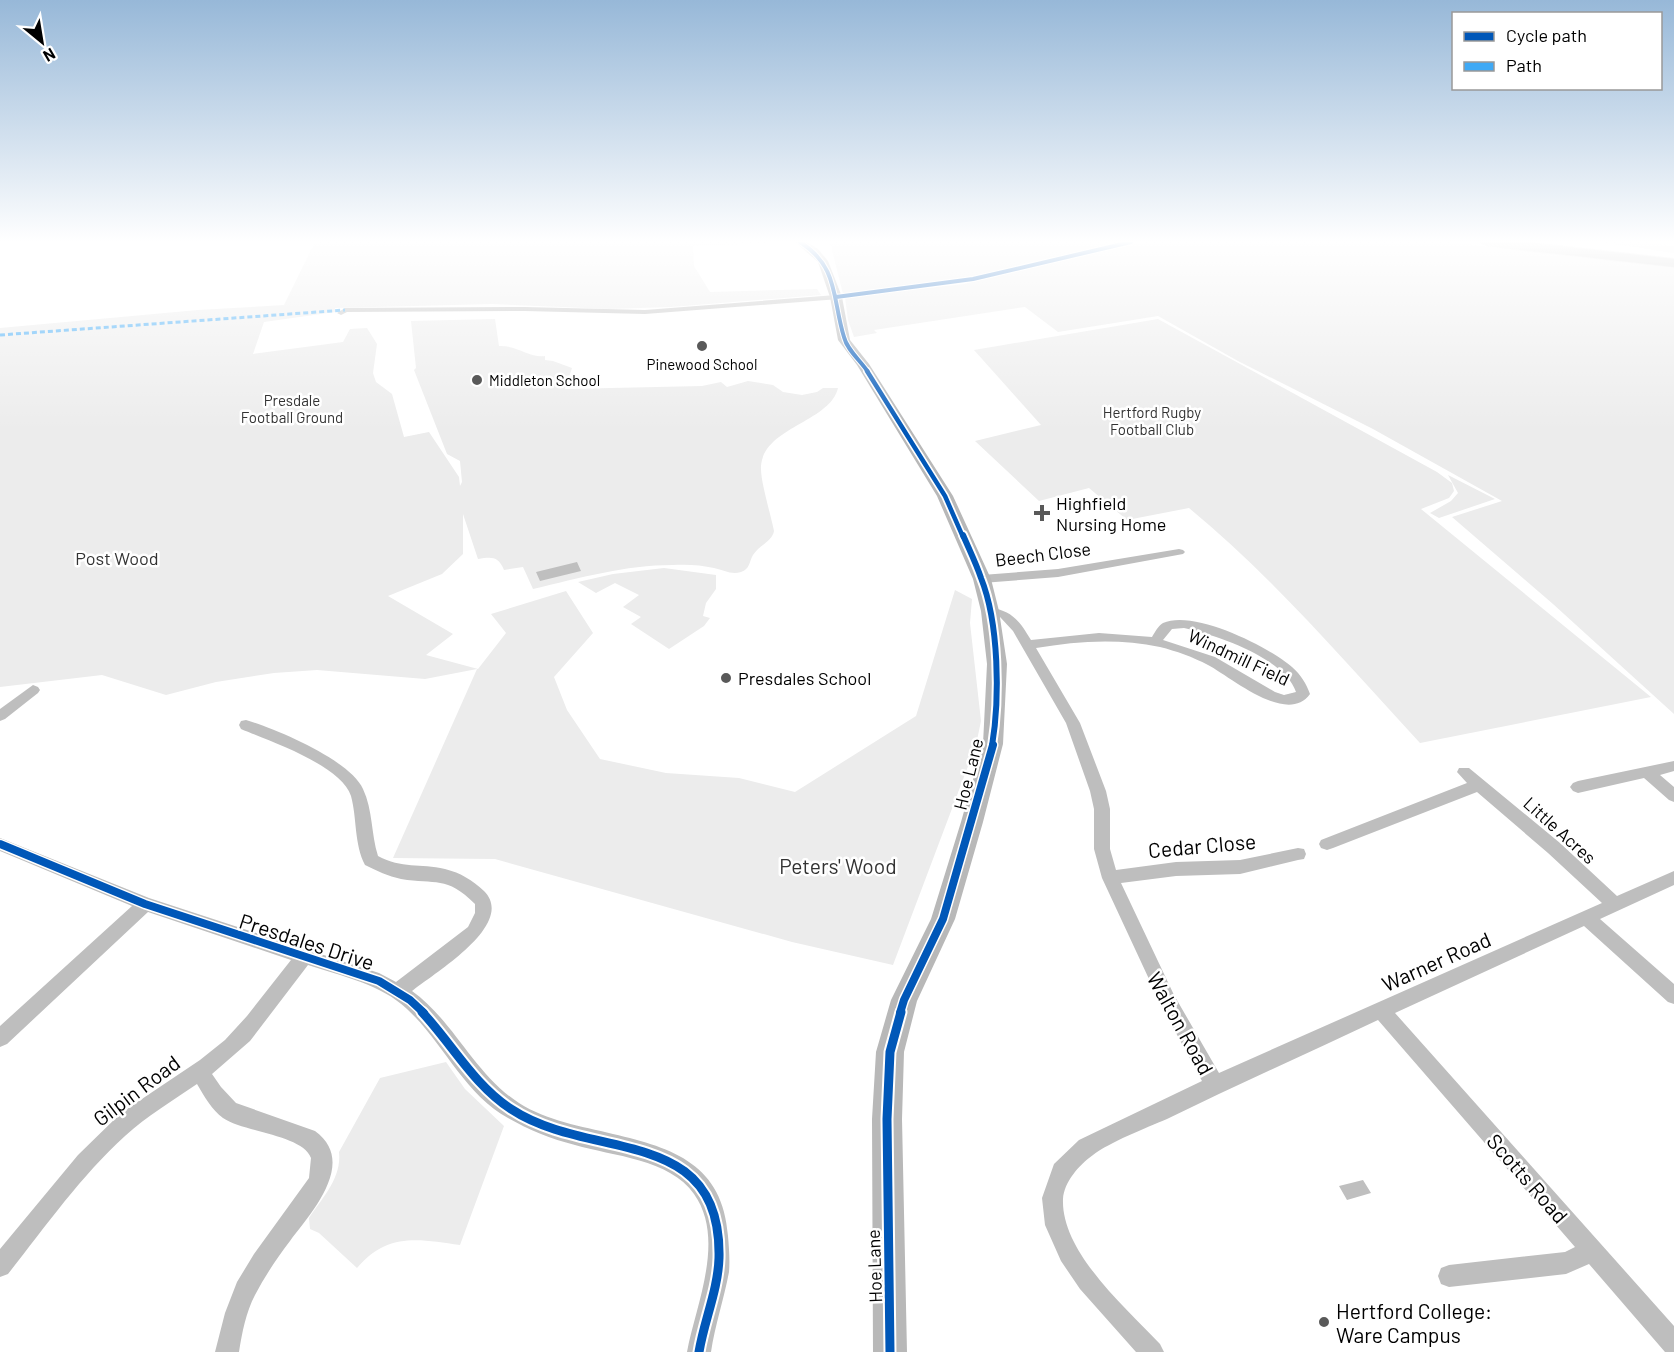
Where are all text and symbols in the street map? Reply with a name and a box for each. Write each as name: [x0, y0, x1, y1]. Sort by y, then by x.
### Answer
north arrow: [12, 12, 72, 72]
legend: [1452, 12, 1662, 90]
text: Cycle path: [1506, 24, 1587, 46]
text: N: [40, 45, 59, 66]
text: Path: [1506, 54, 1542, 76]
marker: Pinewood School: [695, 339, 709, 353]
place label: Pinewood School: [647, 355, 757, 373]
place label: Middleton School: [489, 371, 600, 389]
marker: Middleton School: [470, 373, 484, 387]
park label: Presdale Football Ground: [241, 391, 343, 426]
park label: Hertford Rugby Football Club: [1103, 403, 1201, 438]
place label: Highfield Nursing Home: [1056, 492, 1166, 535]
marker: Highfield Nursing Home: [1033, 504, 1051, 522]
street label: Beech Close: [994, 537, 1092, 571]
park label: Post Wood: [75, 547, 159, 569]
street label: Windmill Field: [1185, 624, 1293, 690]
place label: Presdales School: [738, 667, 871, 689]
marker: Presdales School: [719, 671, 733, 685]
street label: Hoe Lane: [948, 736, 988, 812]
street label: Little Acres: [1519, 792, 1601, 868]
street label: Cedar Close: [1147, 828, 1257, 862]
park label: Peters' Wood: [779, 853, 897, 878]
street label: Presdales Drive: [236, 907, 378, 975]
street label: Warner Road: [1378, 926, 1494, 996]
street label: Walton Road: [1143, 967, 1219, 1079]
street label: Gilpin Road: [88, 1049, 184, 1131]
street label: Scotts Road: [1482, 1128, 1574, 1228]
street label: Hoe Lane: [862, 1229, 886, 1303]
place label: Hertford College: Ware Campus: [1336, 1298, 1492, 1347]
marker: Hertford College: Ware Campus: [1317, 1315, 1331, 1329]

